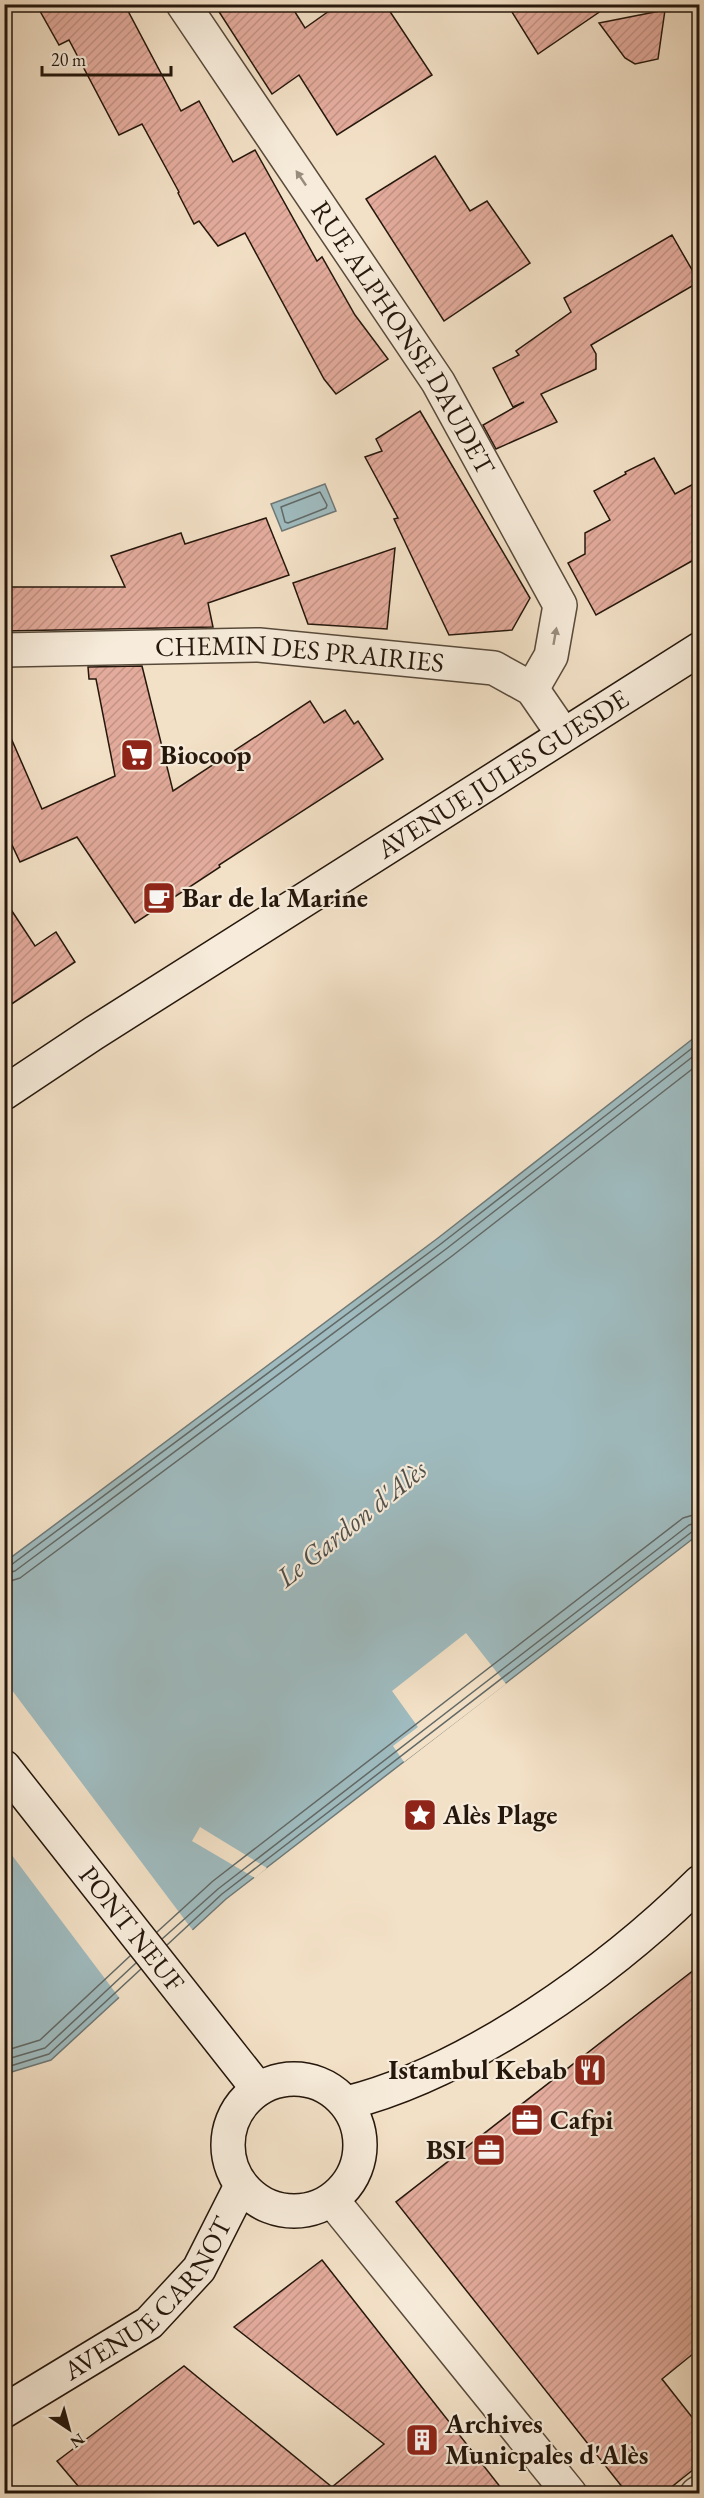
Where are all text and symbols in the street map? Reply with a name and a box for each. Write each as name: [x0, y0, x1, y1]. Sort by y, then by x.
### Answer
scale bar: [42, 39, 171, 77]
text: 20 m: [51, 48, 86, 71]
one-way arrow: [295, 171, 307, 187]
street label: RUE ALPHONSE DAUDET: [304, 194, 504, 481]
one-way arrow: [550, 626, 559, 645]
street label: CHEMIN DES PRAIRIES: [155, 627, 446, 680]
street label: AVENUE JULES GUESDE: [369, 681, 635, 867]
supermarket icon: Biocoop: [119, 737, 155, 773]
place label: Biocoop: [160, 737, 252, 772]
cafe icon: Bar de la Marine: [141, 880, 177, 916]
place label: Bar de la Marine: [182, 880, 368, 915]
water label: Le Gardon d'Alès: [268, 1451, 434, 1595]
place icon: Alès Plage: [402, 1797, 438, 1833]
place label: Alès Plage: [442, 1797, 558, 1832]
street label: PONT NEUF: [72, 1858, 193, 1999]
place label: Istambul Kebab: [388, 2052, 567, 2087]
restaurant icon: Istambul Kebab: [572, 2052, 608, 2088]
office icon: Cafpi: [509, 2102, 545, 2138]
place label: Cafpi: [550, 2102, 613, 2137]
place label: BSI: [426, 2132, 466, 2167]
office icon: BSI: [471, 2132, 507, 2168]
street label: AVENUE CARNOT: [56, 2210, 240, 2388]
north arrow: [39, 2399, 99, 2459]
place label: Archives Municpales d'Alès: [444, 2406, 648, 2472]
building icon: Archives Municpales d'Alès: [404, 2422, 440, 2458]
text: N: [66, 2428, 89, 2453]

